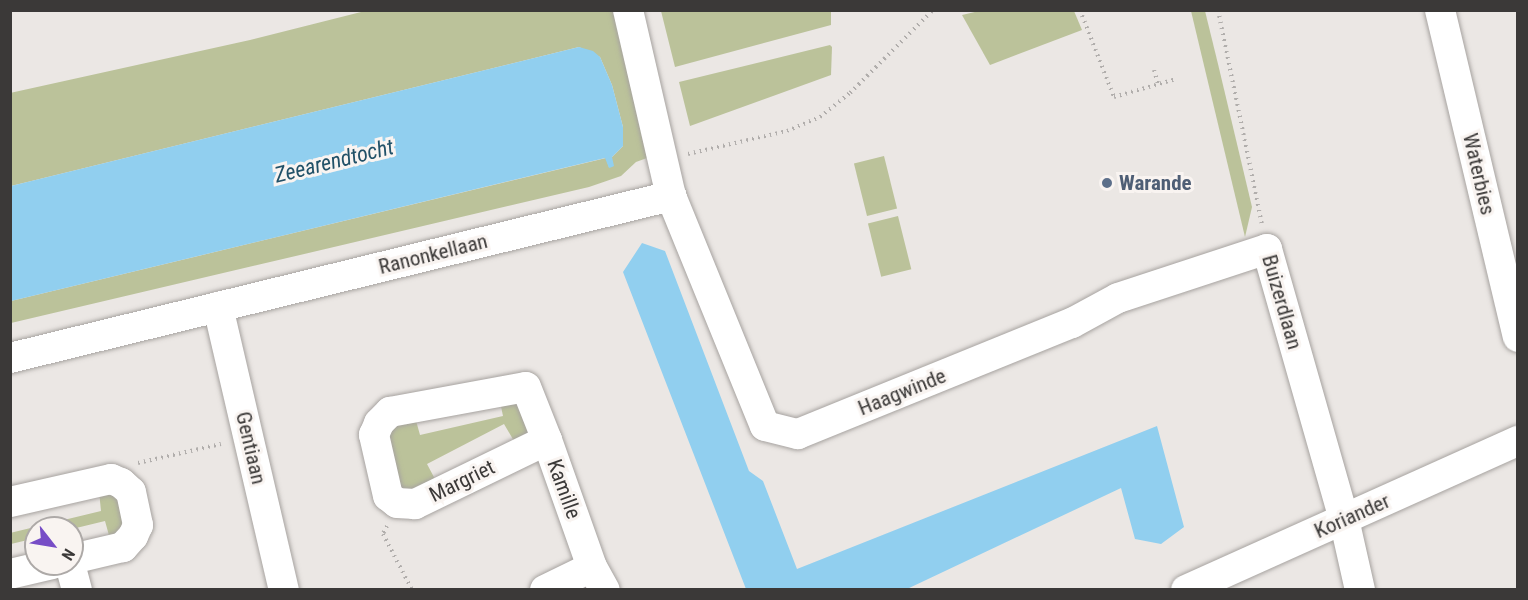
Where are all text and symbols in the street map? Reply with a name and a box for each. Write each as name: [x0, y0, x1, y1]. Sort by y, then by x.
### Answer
street label: Waterbies: [1457, 131, 1501, 217]
water label: Zeearendtocht: [272, 133, 396, 189]
place label: Warande: [1119, 170, 1192, 196]
marker: Warande: [1100, 176, 1114, 190]
street label: Ranonkellaan: [376, 228, 490, 280]
street label: Buizerdlaan: [1257, 252, 1307, 352]
street label: Haagwinde: [854, 363, 950, 421]
street label: Gentiaan: [230, 409, 272, 487]
street label: Margriet: [425, 454, 499, 508]
street label: Kamille: [542, 456, 586, 522]
street label: Koriander: [1310, 488, 1394, 544]
north arrow: [24, 516, 84, 576]
text: N: [57, 545, 79, 564]

